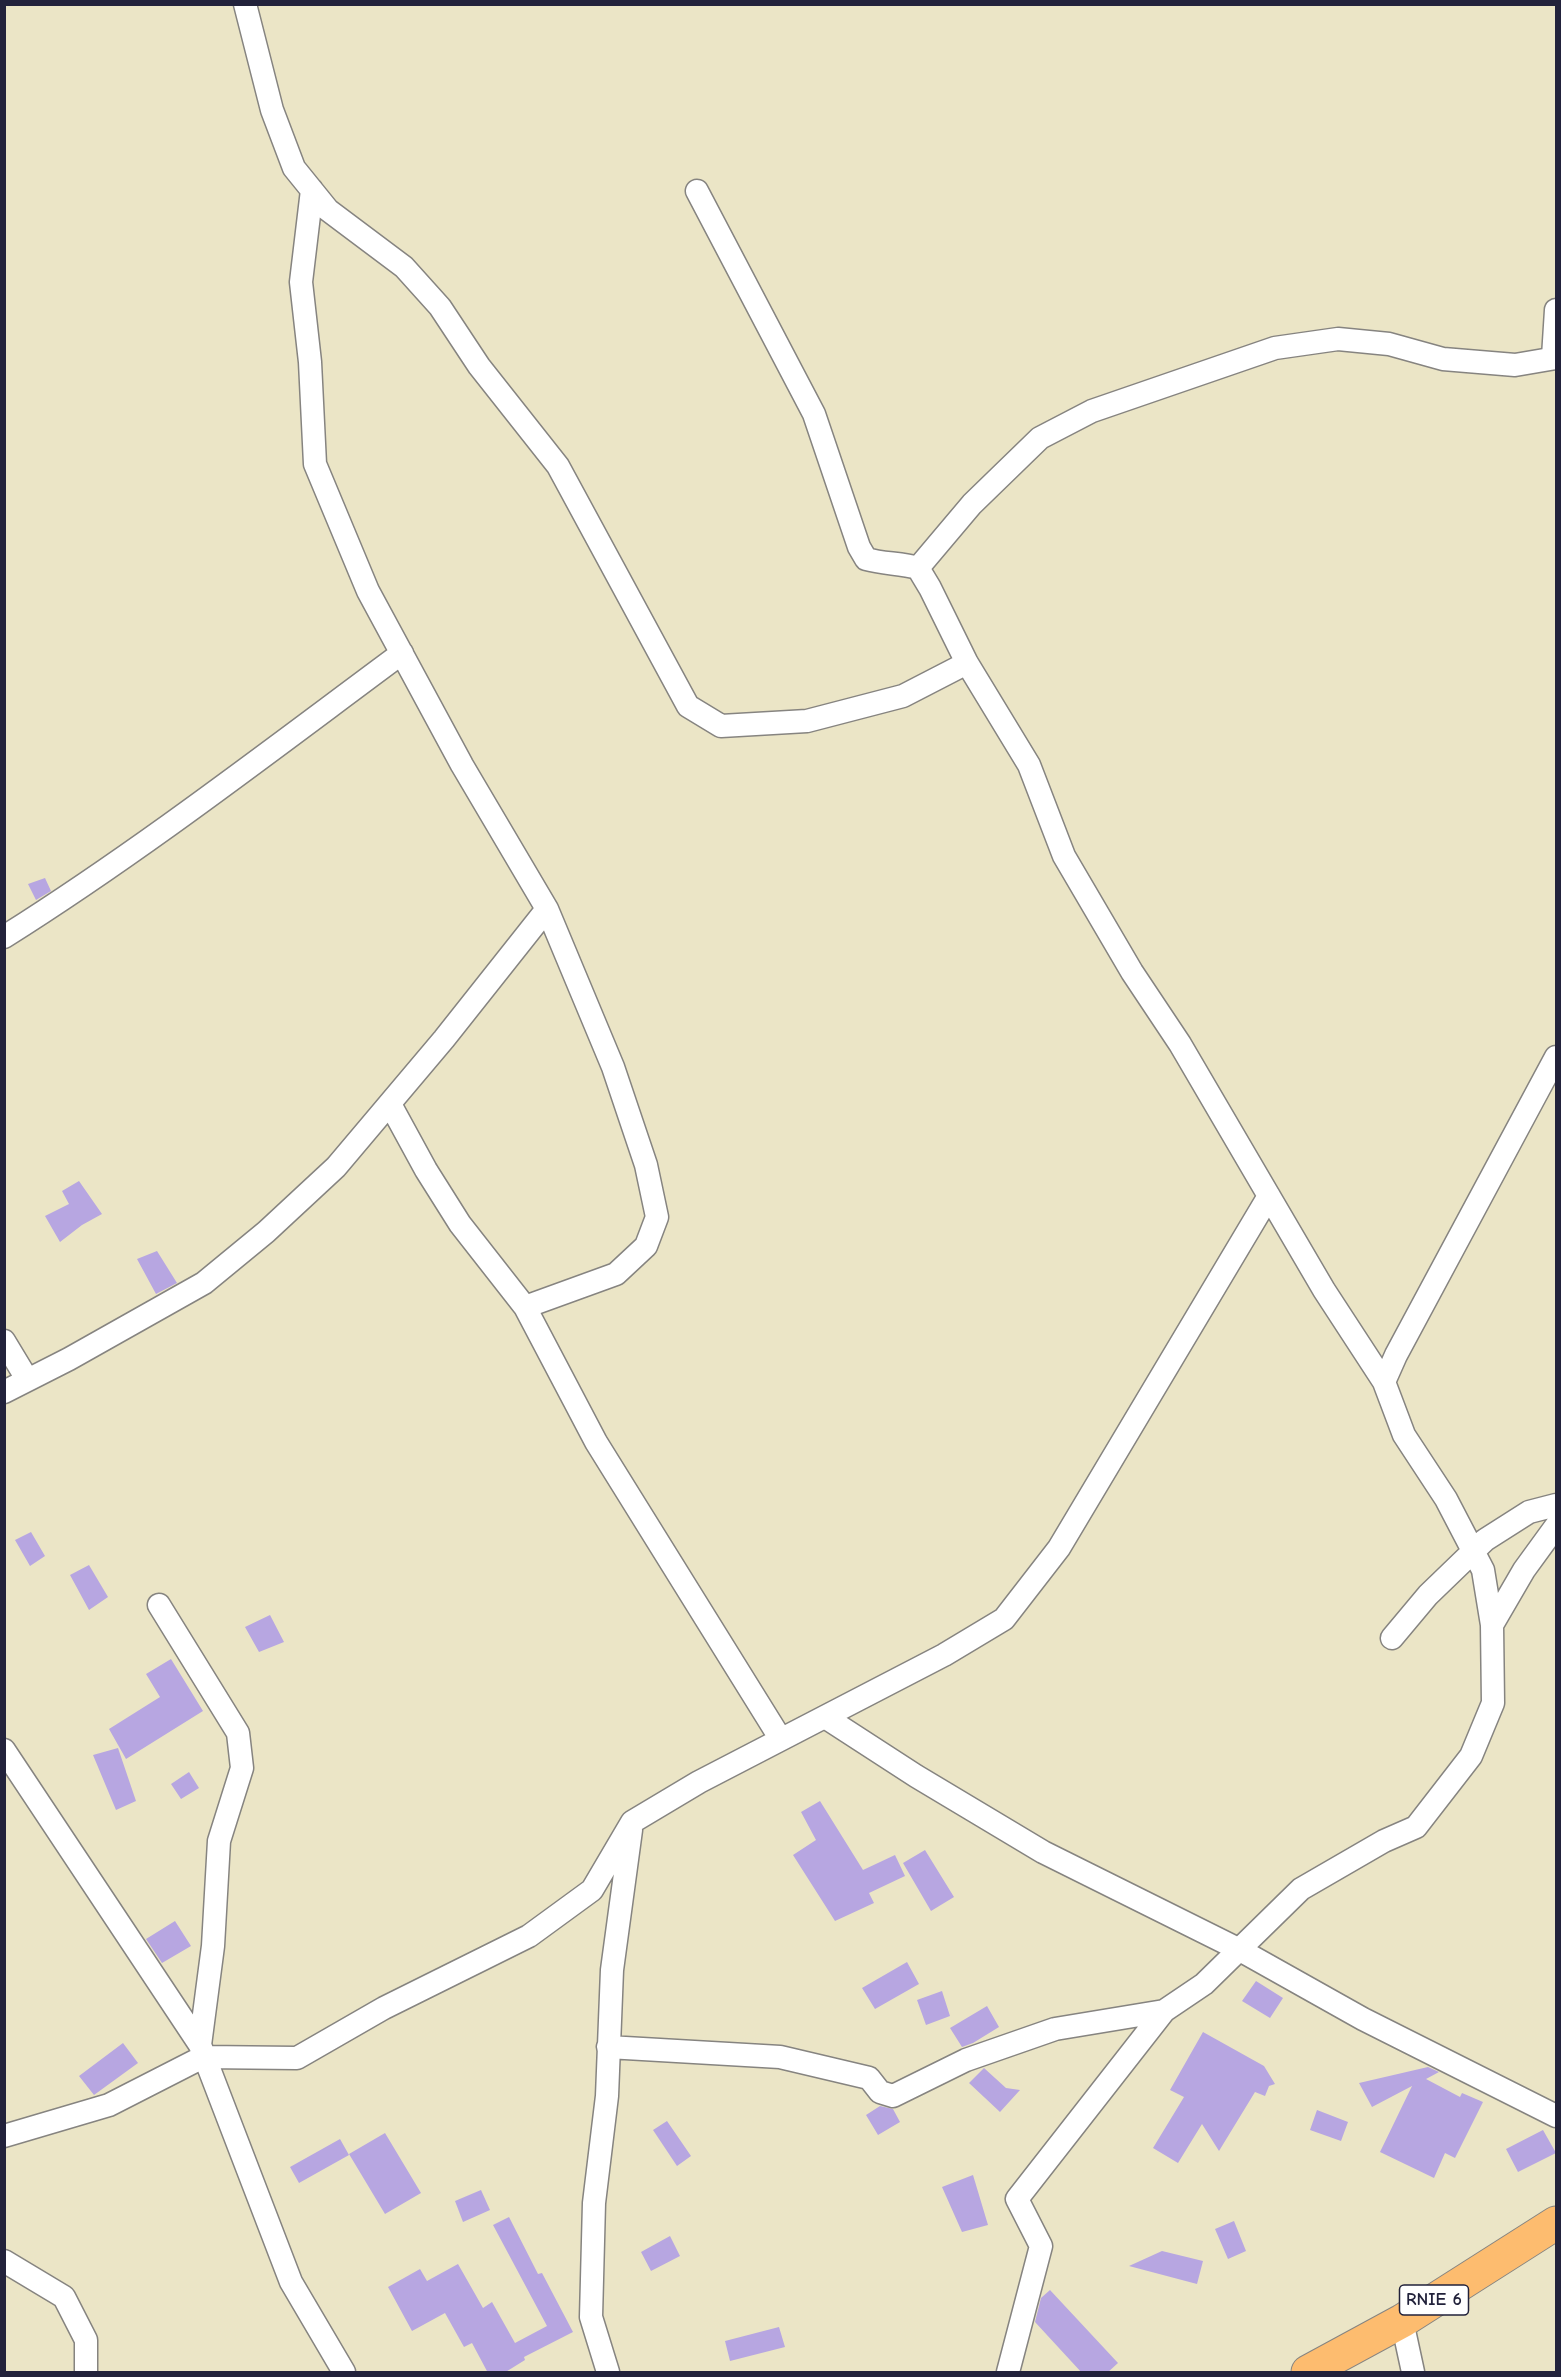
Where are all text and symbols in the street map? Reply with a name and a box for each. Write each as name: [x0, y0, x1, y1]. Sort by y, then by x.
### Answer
road number: RNIE 6: [1400, 2285, 1468, 2315]

